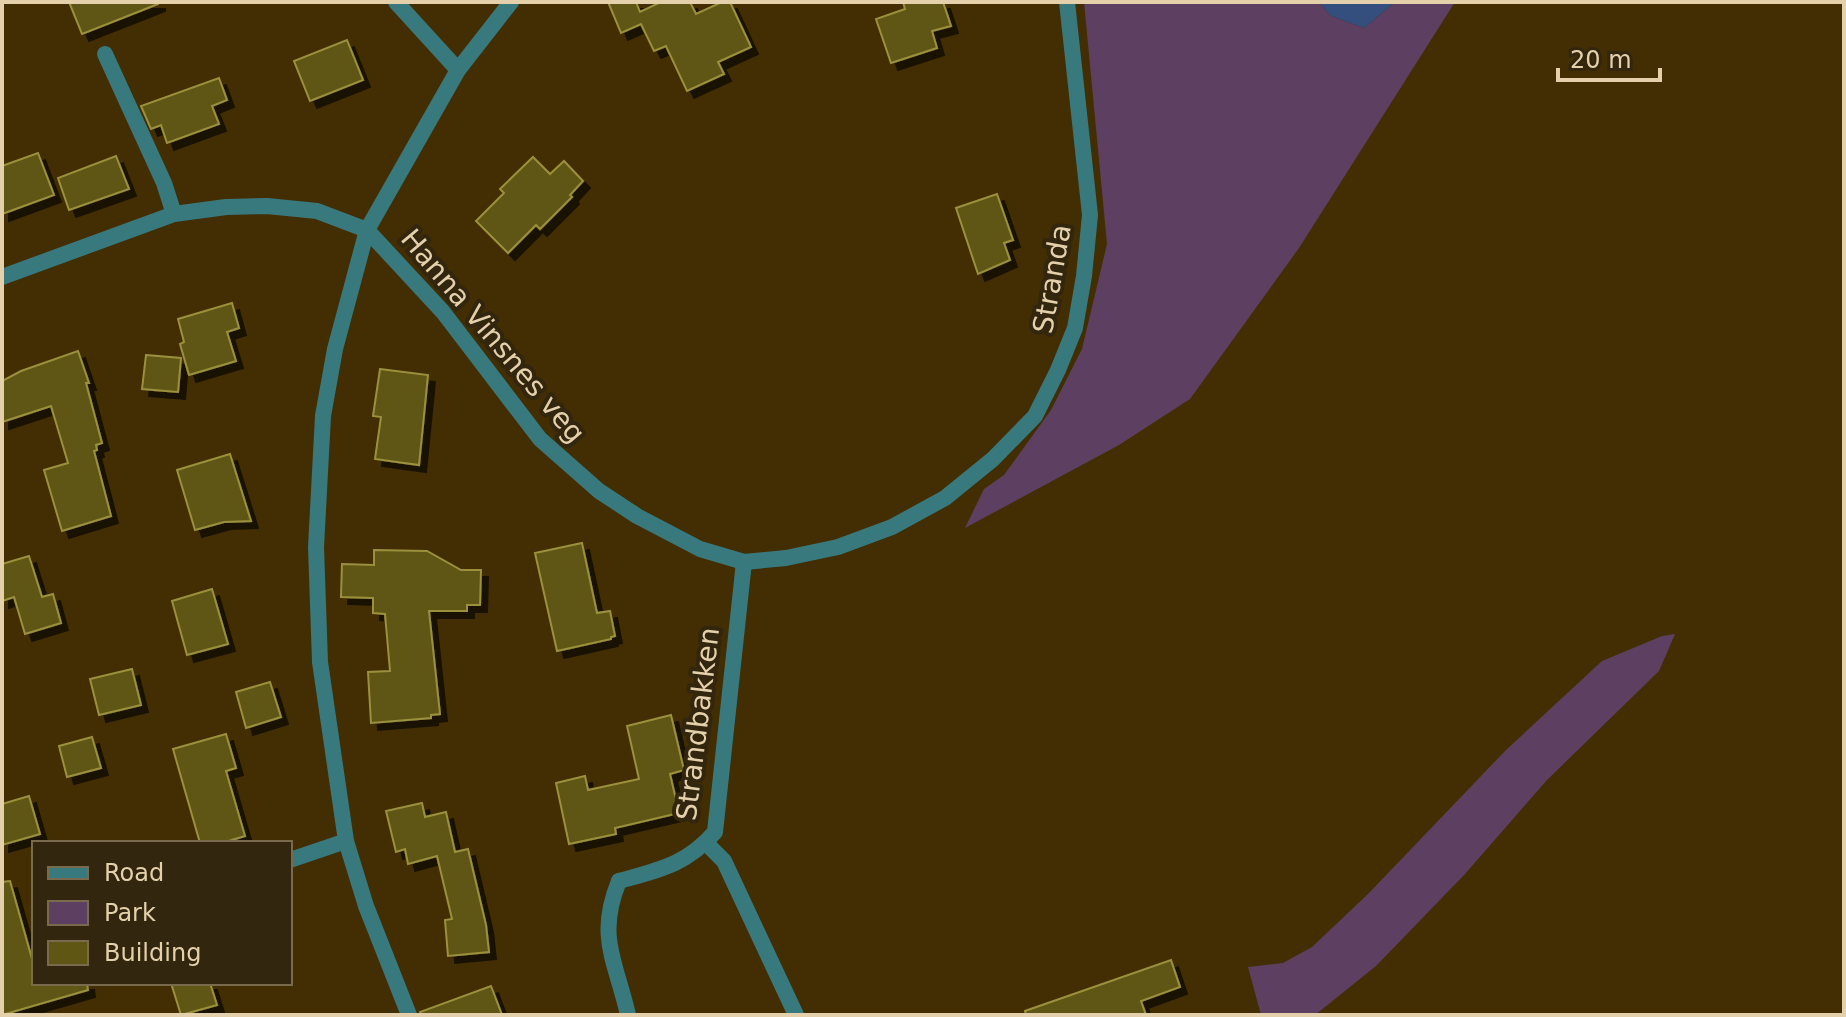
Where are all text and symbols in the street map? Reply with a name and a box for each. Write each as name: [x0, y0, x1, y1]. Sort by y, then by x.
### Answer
scale bar: [1558, 32, 1660, 82]
text: 20 m: [1570, 46, 1632, 74]
street label: Stranda: [1026, 222, 1078, 336]
street label: Hanna Vinsnes veg: [394, 223, 592, 449]
street label: Strandbakken: [670, 626, 726, 822]
legend: [32, 841, 292, 985]
text: Road: [104, 859, 164, 887]
text: Park: [104, 899, 156, 927]
text: Building: [104, 939, 201, 967]

